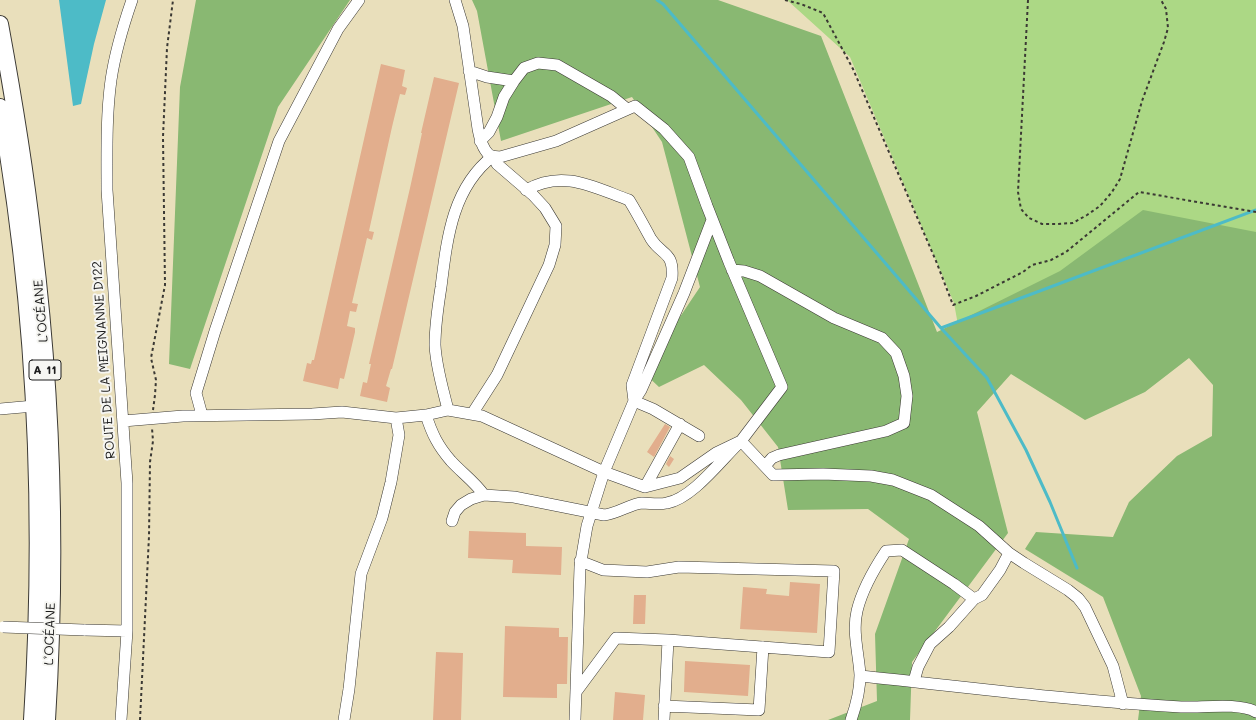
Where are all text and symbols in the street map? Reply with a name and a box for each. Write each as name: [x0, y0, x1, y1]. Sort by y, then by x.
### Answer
street label: ROUTE DE LA MEIGNANNE D122: [89, 260, 119, 460]
street label: L’OCÉANE: [30, 279, 52, 343]
road number: A 11: [29, 360, 61, 380]
street label: L’OCÉANE: [41, 602, 59, 666]

